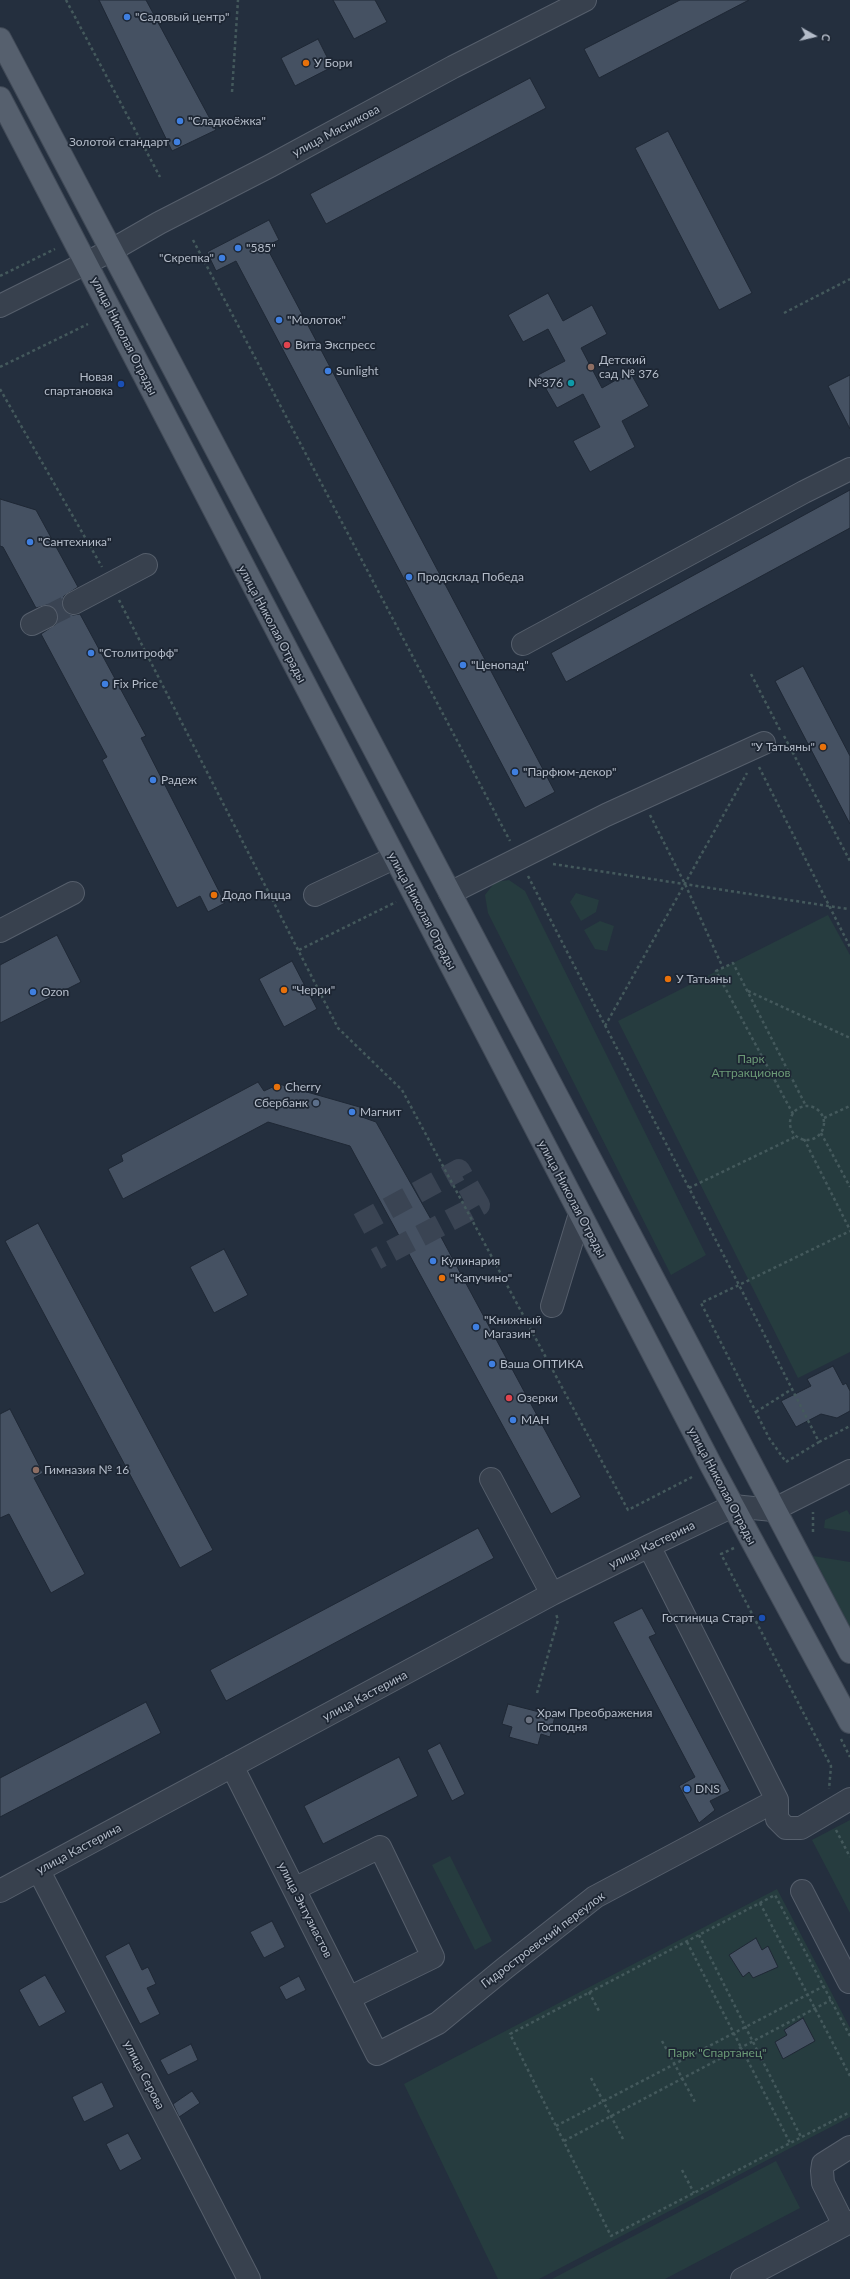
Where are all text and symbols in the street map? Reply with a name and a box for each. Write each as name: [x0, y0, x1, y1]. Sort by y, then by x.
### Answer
place label: "Садовый центр": [135, 10, 229, 24]
marker: "Садовый центр": [122, 12, 132, 22]
north arrow: [794, 16, 834, 56]
text: С: [819, 33, 833, 42]
place label: У Бори: [314, 56, 352, 70]
marker: У Бори: [301, 58, 311, 68]
street label: улица Мясникова: [290, 102, 382, 160]
place label: "Сладкоёжка": [188, 114, 266, 128]
marker: "Сладкоёжка": [175, 116, 185, 126]
place label: Золотой стандарт: [69, 135, 169, 149]
marker: Золотой стандарт: [172, 137, 182, 147]
place label: "585": [246, 241, 276, 255]
marker: "585": [233, 243, 243, 253]
place label: "Скрепка": [159, 251, 214, 265]
marker: "Скрепка": [217, 253, 227, 263]
street label: улица Николая Отрады: [88, 274, 160, 398]
place label: "Молоток": [287, 313, 346, 327]
marker: "Молоток": [274, 315, 284, 325]
place label: Вита Экспресс: [295, 338, 375, 352]
marker: Вита Экспресс: [282, 340, 292, 350]
place label: Детский сад № 376: [599, 353, 659, 381]
marker: Детский сад № 376: [586, 362, 596, 372]
place label: Sunlight: [336, 364, 379, 378]
marker: Sunlight: [323, 366, 333, 376]
place label: Новая спартановка: [44, 370, 113, 398]
place label: №376: [528, 376, 563, 390]
marker: №376: [566, 378, 576, 388]
marker: Новая спартановка: [116, 379, 126, 389]
place label: "Сантехника": [38, 535, 111, 549]
marker: "Сантехника": [25, 537, 35, 547]
street label: улица Николая Отрады: [235, 563, 309, 685]
place label: Продсклад Победа: [417, 570, 524, 584]
marker: Продсклад Победа: [404, 572, 414, 582]
place label: "Столитрофф": [99, 646, 178, 660]
marker: "Столитрофф": [86, 648, 96, 658]
place label: "Ценопад": [471, 658, 529, 672]
marker: "Ценопад": [458, 660, 468, 670]
place label: Fix Price: [113, 677, 158, 691]
marker: Fix Price: [100, 679, 110, 689]
place label: "У Татьяны": [751, 740, 815, 754]
marker: "У Татьяны": [818, 742, 828, 752]
place label: "Парфюм-декор": [523, 765, 617, 779]
marker: "Парфюм-декор": [510, 767, 520, 777]
place label: Радеж: [161, 773, 197, 787]
marker: Радеж: [148, 775, 158, 785]
street label: улица Николая Отрады: [385, 850, 459, 972]
place label: Додо Пицца: [222, 888, 291, 902]
marker: Додо Пицца: [209, 890, 219, 900]
place label: У Татьяны: [676, 972, 731, 986]
marker: У Татьяны: [663, 974, 673, 984]
place label: "Черри": [292, 983, 335, 997]
place label: Ozon: [41, 985, 69, 999]
marker: "Черри": [279, 985, 289, 995]
marker: Ozon: [28, 987, 38, 997]
park label: Парк Аттракционов: [712, 1052, 790, 1080]
place label: Cherry: [285, 1080, 321, 1094]
marker: Cherry: [272, 1082, 282, 1092]
place label: Сбербанк: [254, 1096, 308, 1110]
marker: Сбербанк: [311, 1098, 321, 1108]
place label: Магнит: [360, 1105, 402, 1119]
marker: Магнит: [347, 1107, 357, 1117]
street label: улица Николая Отрады: [535, 1138, 609, 1260]
place label: Кулинария: [441, 1254, 500, 1268]
marker: Кулинария: [428, 1256, 438, 1266]
place label: "Капучино": [450, 1271, 512, 1285]
marker: "Капучино": [437, 1273, 447, 1283]
place label: "Книжный Магазин": [484, 1313, 542, 1341]
marker: "Книжный Магазин": [471, 1322, 481, 1332]
place label: Ваша ОПТИКА: [500, 1357, 583, 1371]
marker: Ваша ОПТИКА: [487, 1359, 497, 1369]
place label: Озерки: [517, 1391, 558, 1405]
marker: Озерки: [504, 1393, 514, 1403]
place label: МАН: [521, 1413, 549, 1427]
marker: МАН: [508, 1415, 518, 1425]
street label: улица Николая Отрады: [685, 1425, 759, 1547]
place label: Гимназия № 16: [44, 1463, 129, 1477]
marker: Гимназия № 16: [31, 1465, 41, 1475]
street label: улица Кастерина: [607, 1518, 697, 1572]
place label: Гостиница Старт: [662, 1611, 754, 1625]
marker: Гостиница Старт: [757, 1613, 767, 1623]
street label: улица Кастерина: [320, 1668, 410, 1724]
place label: Храм Преображения Господня: [537, 1706, 652, 1734]
marker: Храм Преображения Господня: [524, 1715, 534, 1725]
place label: DNS: [695, 1782, 720, 1796]
marker: DNS: [682, 1784, 692, 1794]
street label: улица Кастерина: [34, 1821, 124, 1877]
street label: улица Энтузиастов: [275, 1860, 335, 1960]
street label: Гидростроевский переулок: [478, 1889, 608, 1991]
street label: улица Серова: [120, 2038, 168, 2112]
park label: Парк "Спартанец": [668, 2046, 766, 2060]

